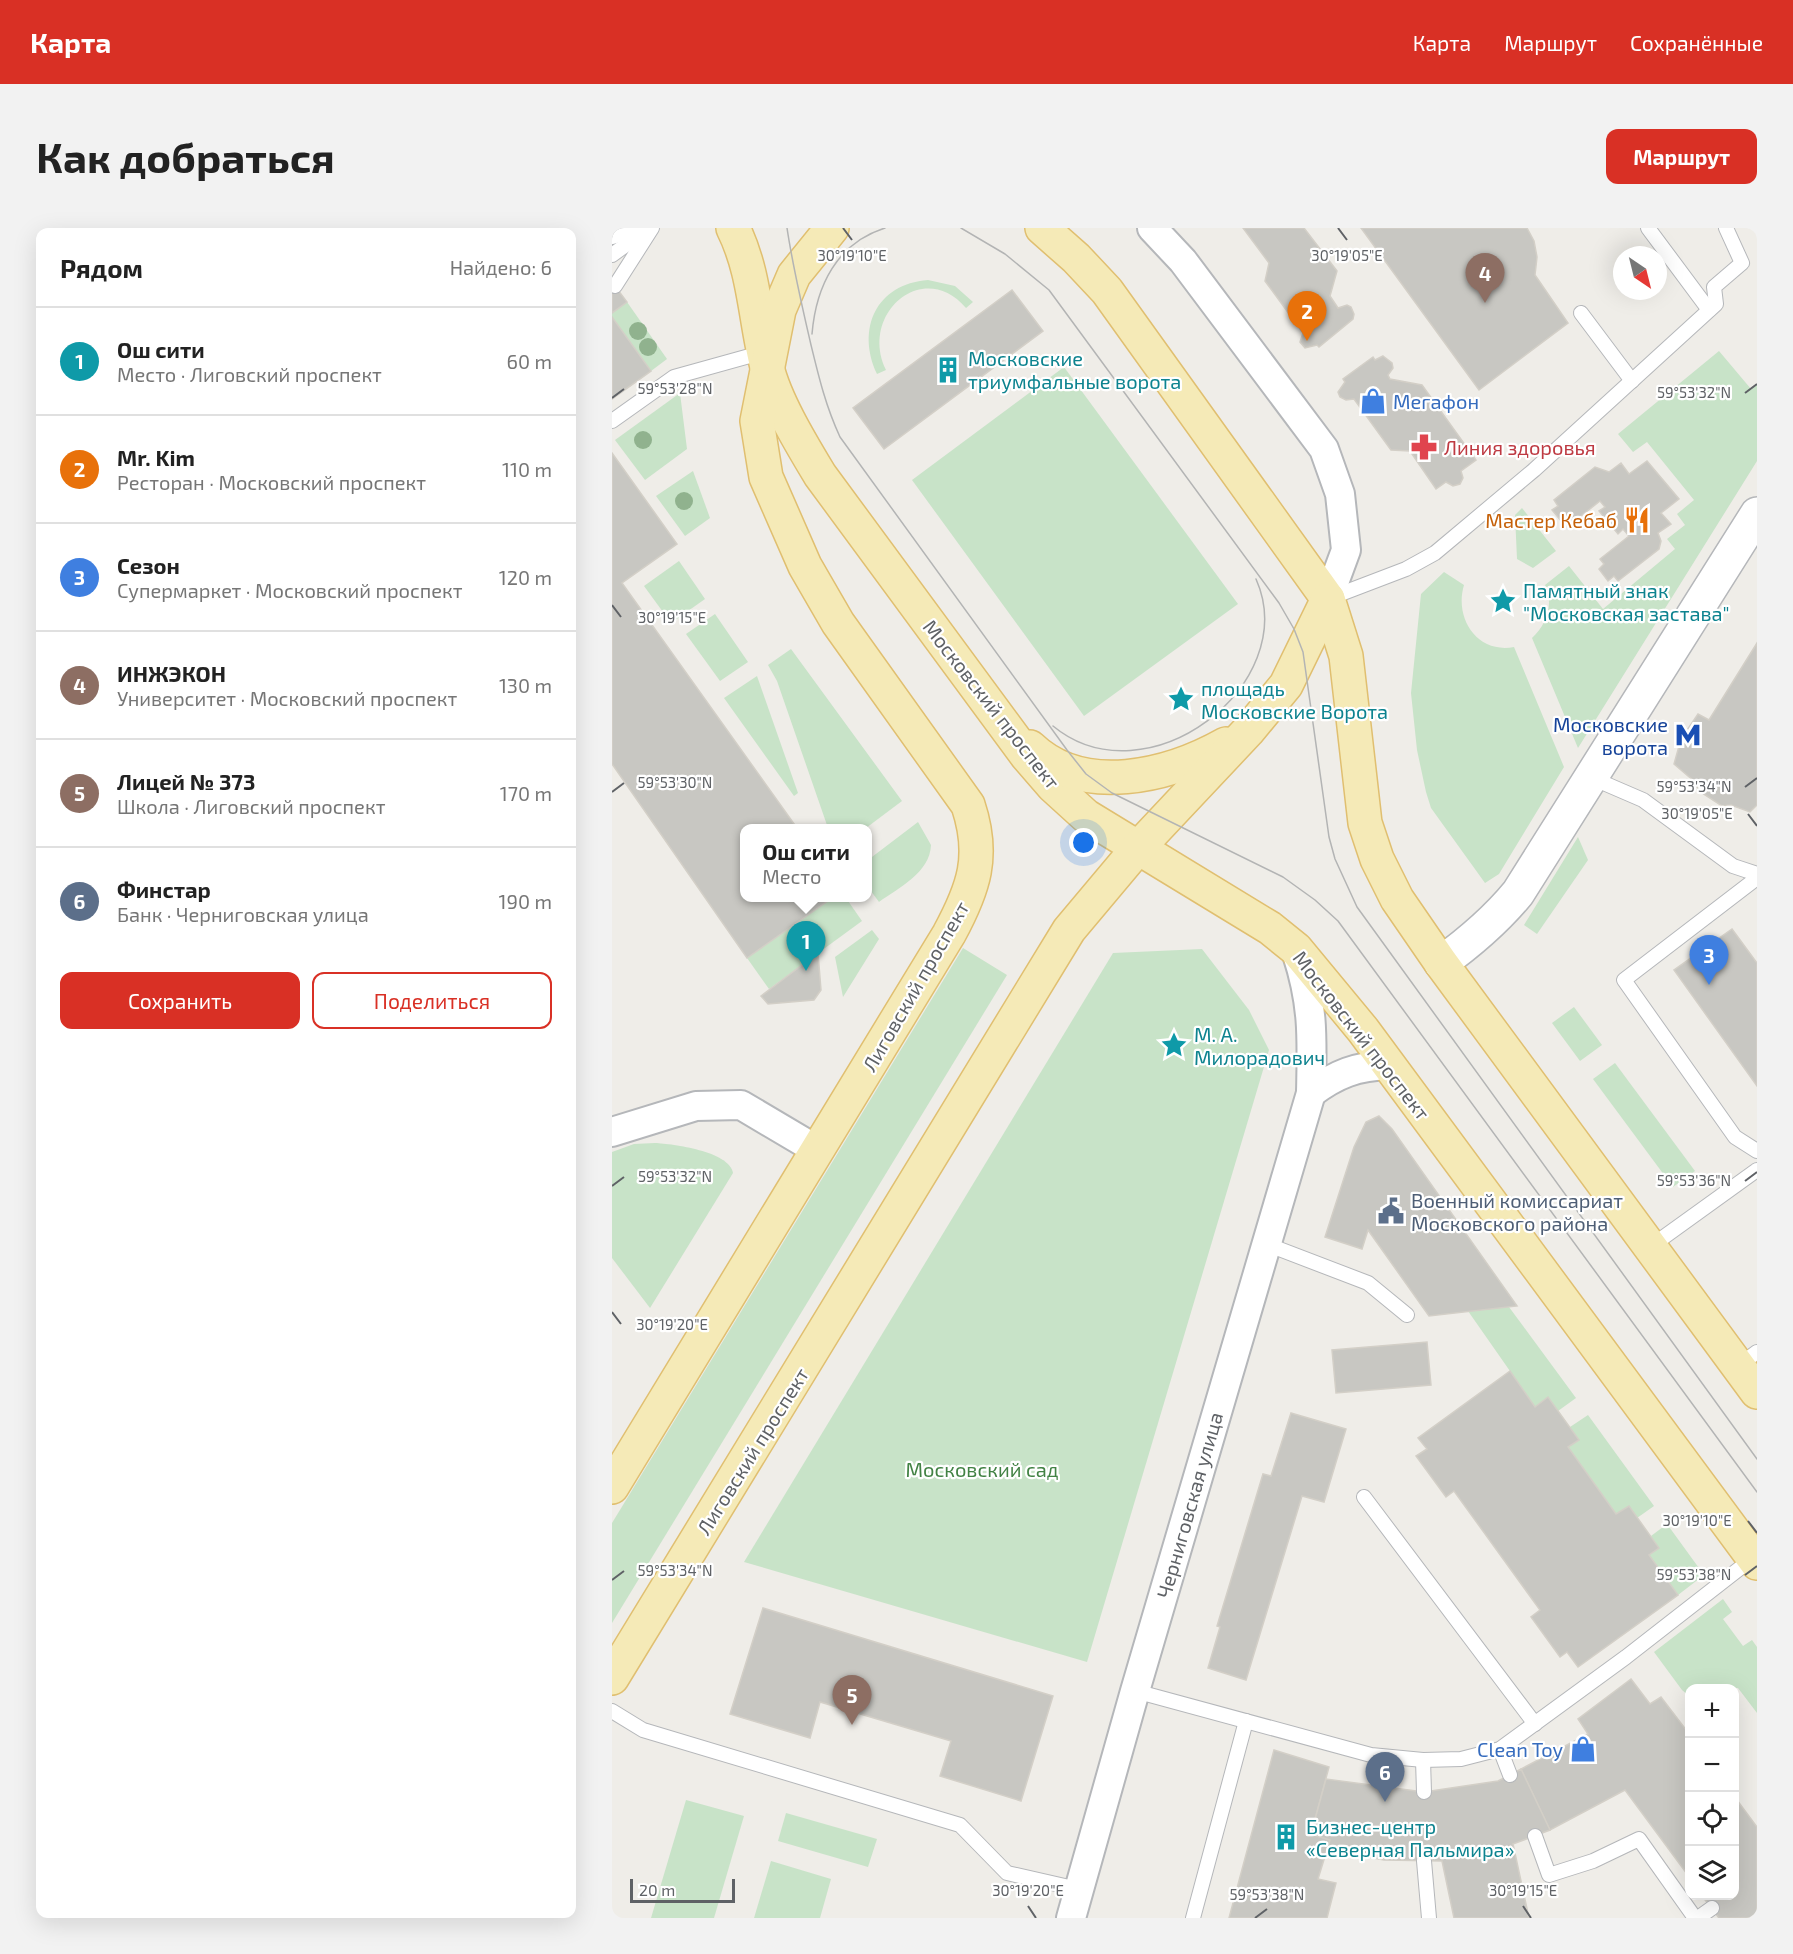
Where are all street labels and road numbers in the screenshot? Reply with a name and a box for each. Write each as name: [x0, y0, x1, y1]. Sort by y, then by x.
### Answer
street label: Московский проспект: [919, 615, 1065, 793]
street label: Лиговский проспект: [857, 897, 974, 1075]
street label: Московский проспект: [1289, 946, 1435, 1124]
street label: Лиговский проспект: [691, 1363, 813, 1539]
street label: Черниговская улица: [1151, 1409, 1228, 1601]

